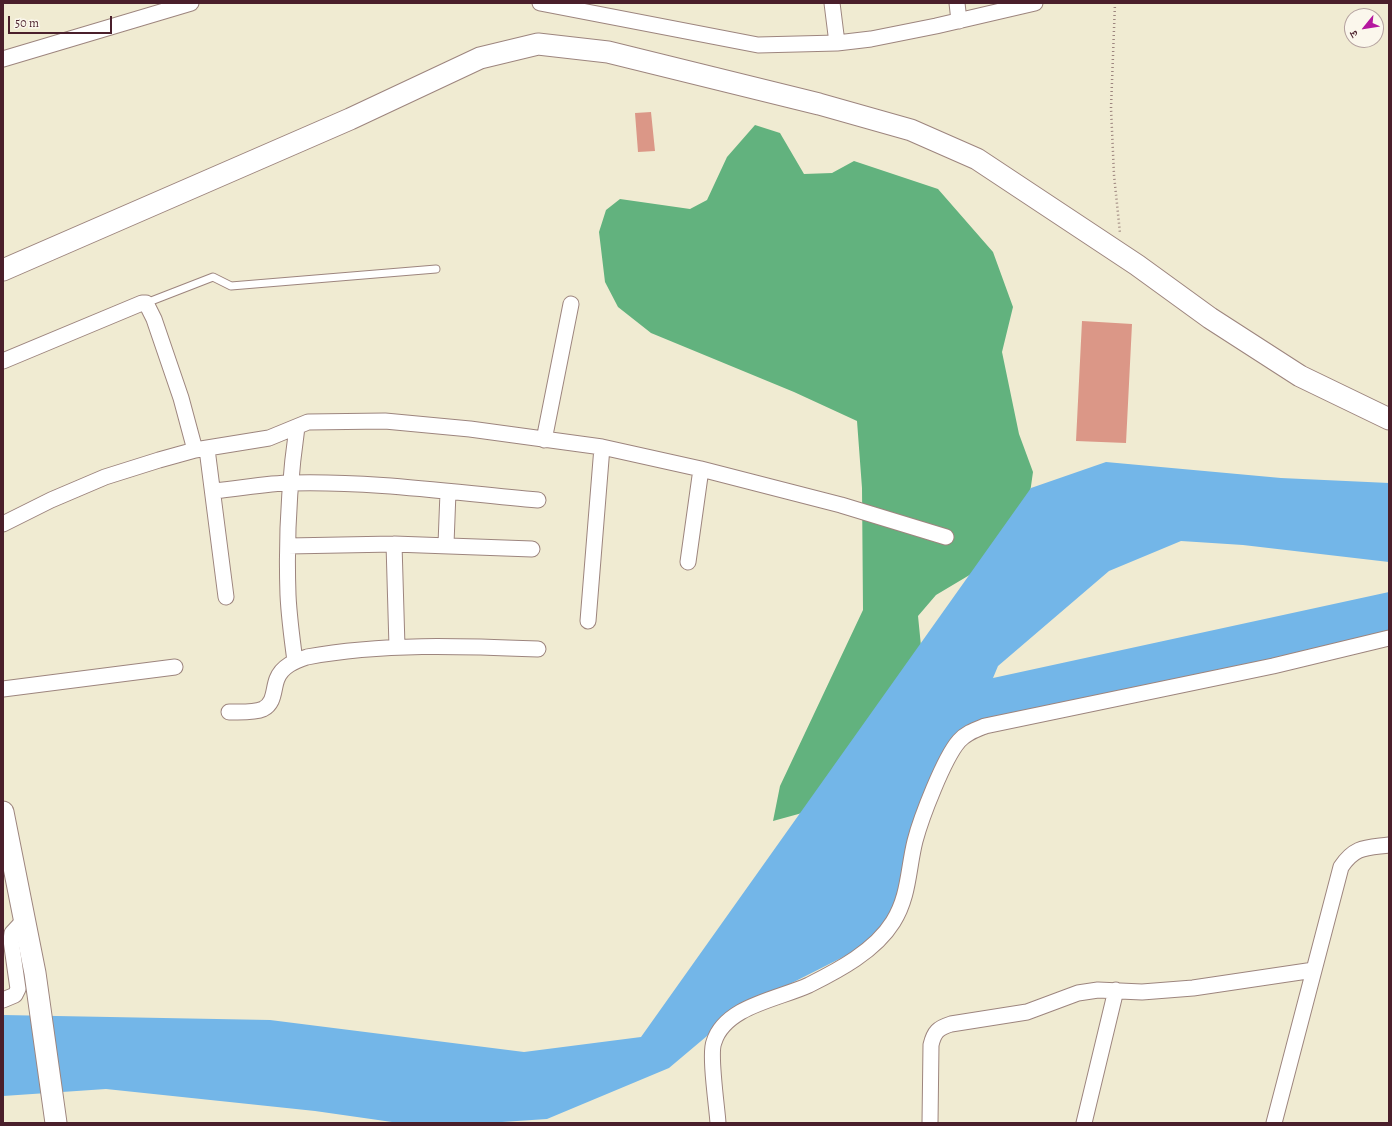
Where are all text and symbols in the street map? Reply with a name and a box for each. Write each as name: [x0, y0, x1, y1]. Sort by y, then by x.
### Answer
scale bar: [10, 8, 114, 34]
north arrow: [1344, 8, 1384, 48]
text: 50 m: [15, 15, 39, 31]
text: उ: [1346, 28, 1362, 40]

